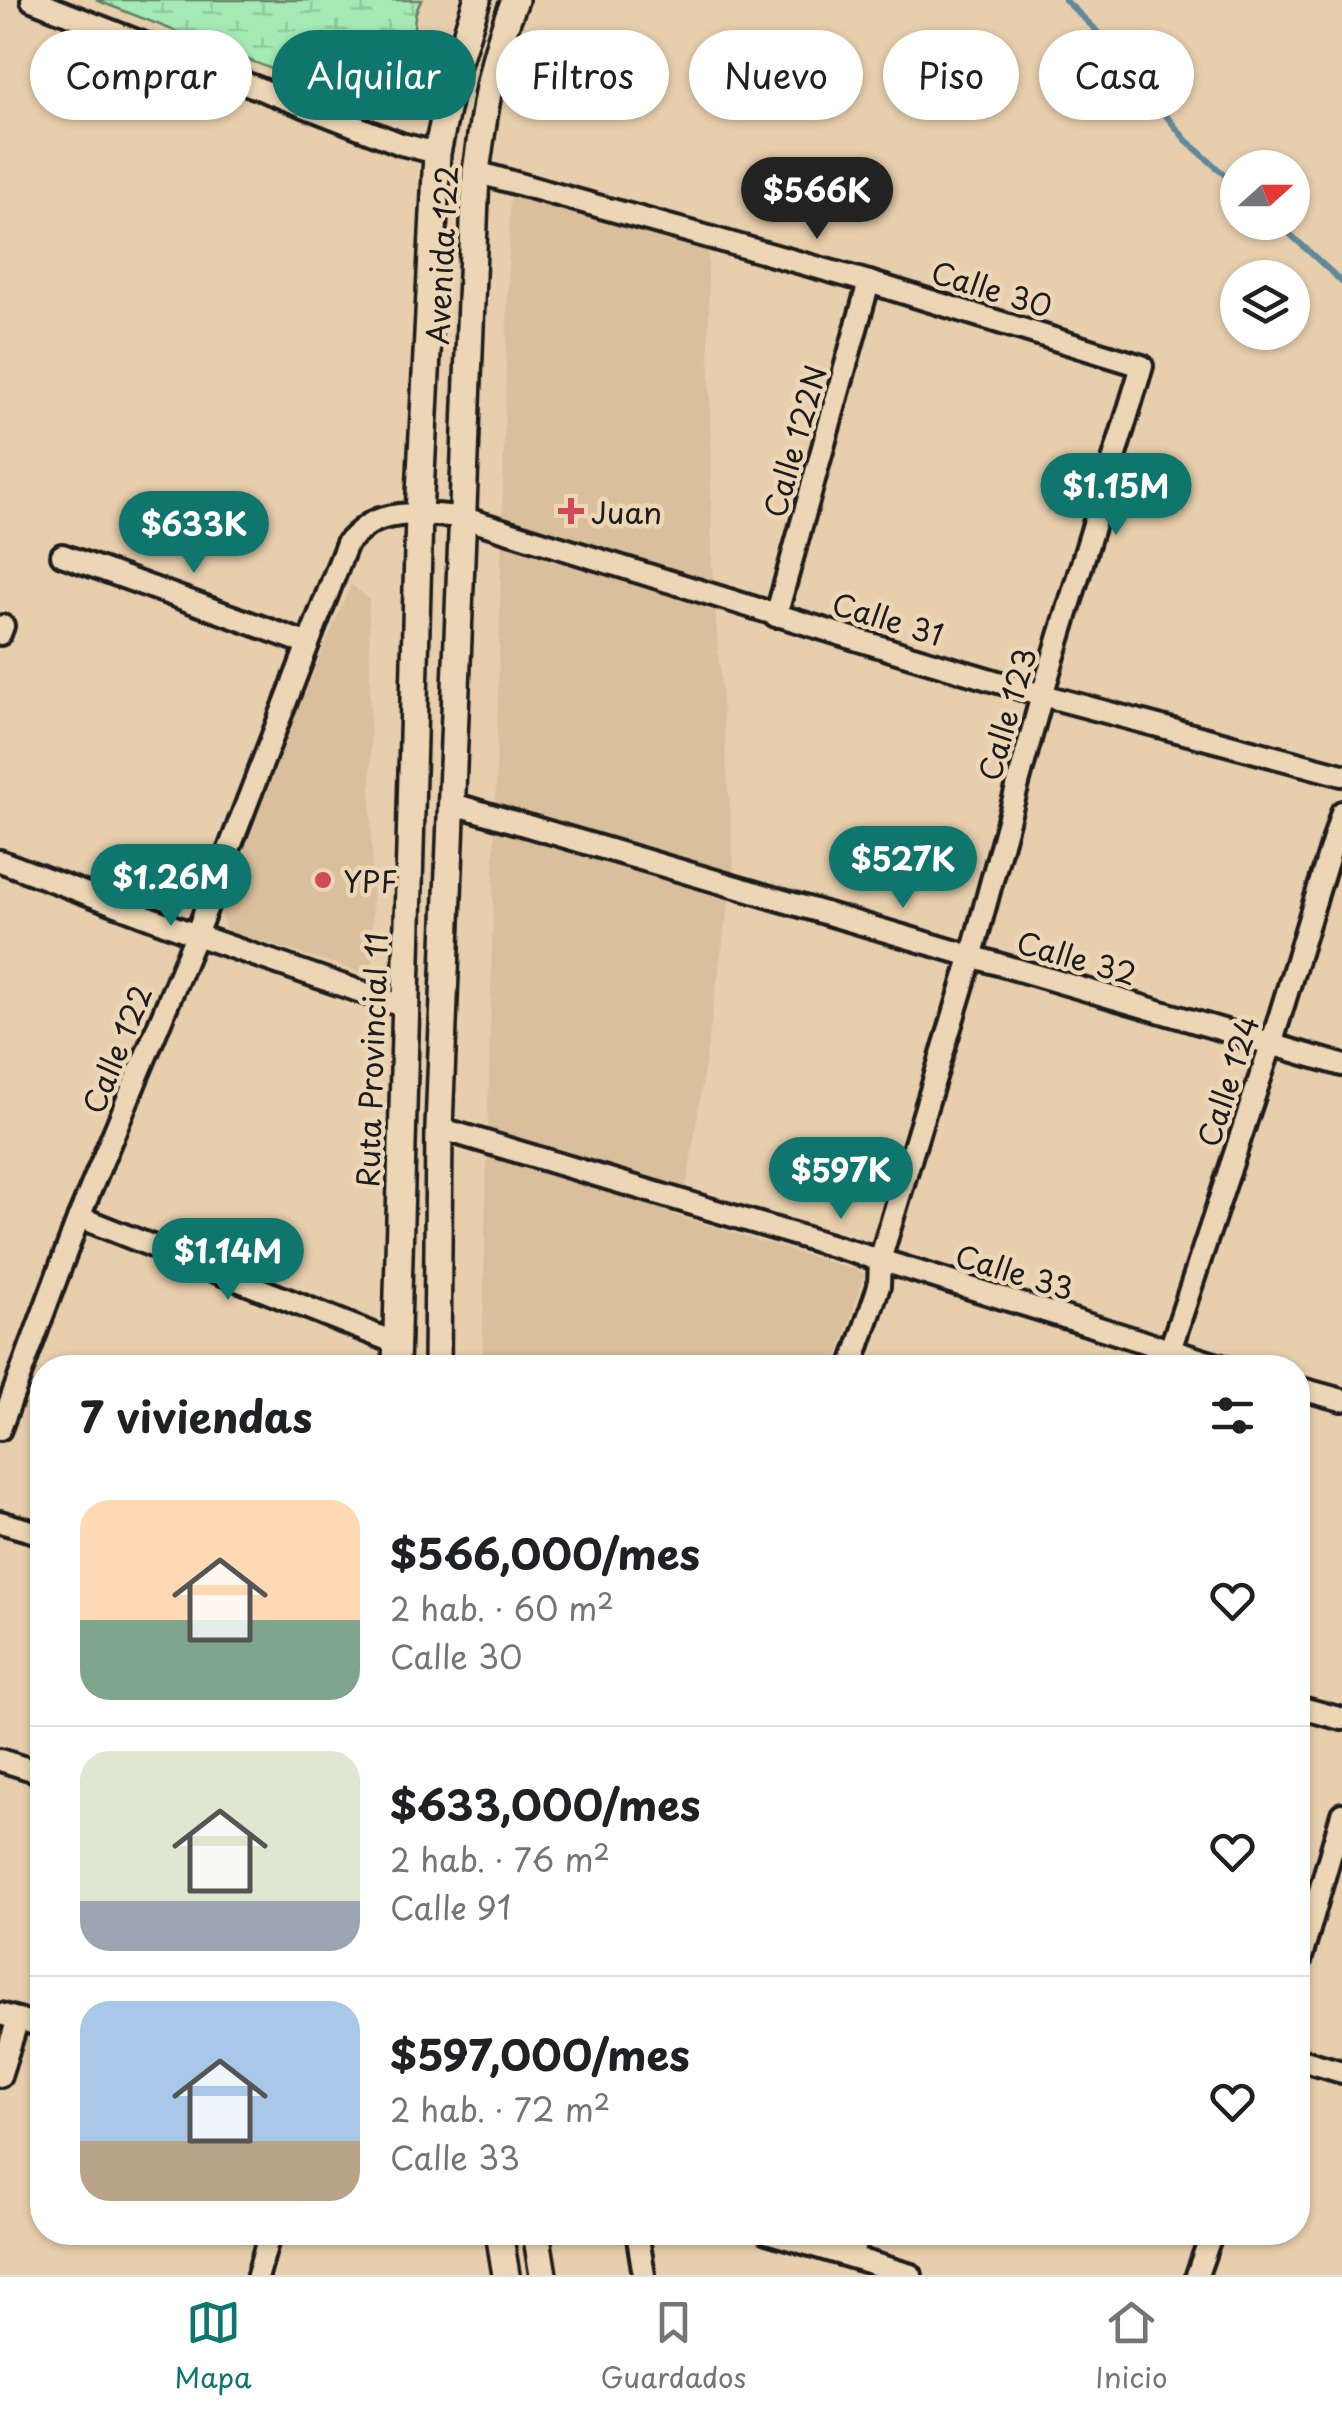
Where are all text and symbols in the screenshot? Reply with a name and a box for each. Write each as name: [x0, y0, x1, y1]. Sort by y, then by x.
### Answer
chip: Comprar: [30, 30, 252, 120]
chip: Alquilar: [272, 30, 476, 120]
chip: Filtros: [496, 30, 669, 120]
chip: Nuevo: [689, 30, 863, 120]
chip: Piso: [883, 30, 1019, 120]
chip: Casa: [1039, 30, 1194, 120]
north arrow: [1220, 150, 1310, 240]
map controls: [1220, 150, 1310, 350]
pin: $566K: [747, 157, 887, 242]
street label: Avenida 122: [414, 164, 468, 346]
text: $566K: [763, 165, 871, 213]
street label: Calle 30: [926, 248, 1058, 328]
button: layers: [1220, 260, 1310, 350]
street label: Calle 122N: [751, 359, 837, 523]
pin: $1.15M: [1035, 453, 1197, 538]
text: $1.15M: [1063, 461, 1169, 509]
place label: Juan: [591, 489, 662, 534]
pin: $633K: [124, 491, 264, 576]
text: $633K: [141, 499, 247, 547]
marker: Juan: [560, 500, 582, 522]
street label: Calle 31: [827, 580, 949, 656]
street label: Calle 123: [966, 642, 1046, 786]
pin: $527K: [833, 826, 973, 911]
text: $527K: [851, 834, 955, 882]
pin: $1.26M: [90, 844, 252, 929]
text: $1.26M: [112, 852, 230, 900]
place label: YPF: [343, 858, 397, 903]
marker: YPF: [312, 869, 334, 891]
street label: Calle 32: [1012, 918, 1142, 996]
street label: Ruta Provincial 11: [344, 932, 398, 1188]
street label: Calle 122: [70, 978, 162, 1120]
street label: Calle 124: [1185, 1010, 1269, 1152]
pin: $597K: [771, 1137, 911, 1222]
text: $597K: [791, 1145, 891, 1193]
pin: $1.14M: [147, 1218, 309, 1303]
text: $1.14M: [174, 1226, 282, 1274]
street label: Calle 33: [950, 1232, 1080, 1310]
text: 7 viviendas: [80, 1384, 313, 1447]
icon: filters: [1205, 1388, 1260, 1443]
text: $566,000/mes: [390, 1521, 700, 1584]
icon: home: [160, 1540, 280, 1660]
icon: heart: [1205, 1573, 1260, 1628]
text: 2 hab. · 60 m²: [390, 1584, 614, 1632]
text: Calle 30: [390, 1632, 523, 1680]
text: $633,000/mes: [390, 1772, 701, 1835]
icon: home: [160, 1791, 280, 1911]
icon: heart: [1205, 1824, 1260, 1879]
text: 2 hab. · 76 m²: [390, 1835, 610, 1883]
text: Calle 91: [390, 1883, 511, 1931]
text: $597,000/mes: [390, 2022, 690, 2085]
icon: home: [160, 2041, 280, 2161]
icon: heart: [1205, 2074, 1260, 2129]
text: 2 hab. · 72 m²: [390, 2085, 610, 2133]
text: Calle 33: [390, 2133, 520, 2181]
tab: Mapa: [175, 2295, 252, 2398]
tab: Guardados: [601, 2295, 746, 2398]
tab: Inicio: [1095, 2295, 1167, 2398]

